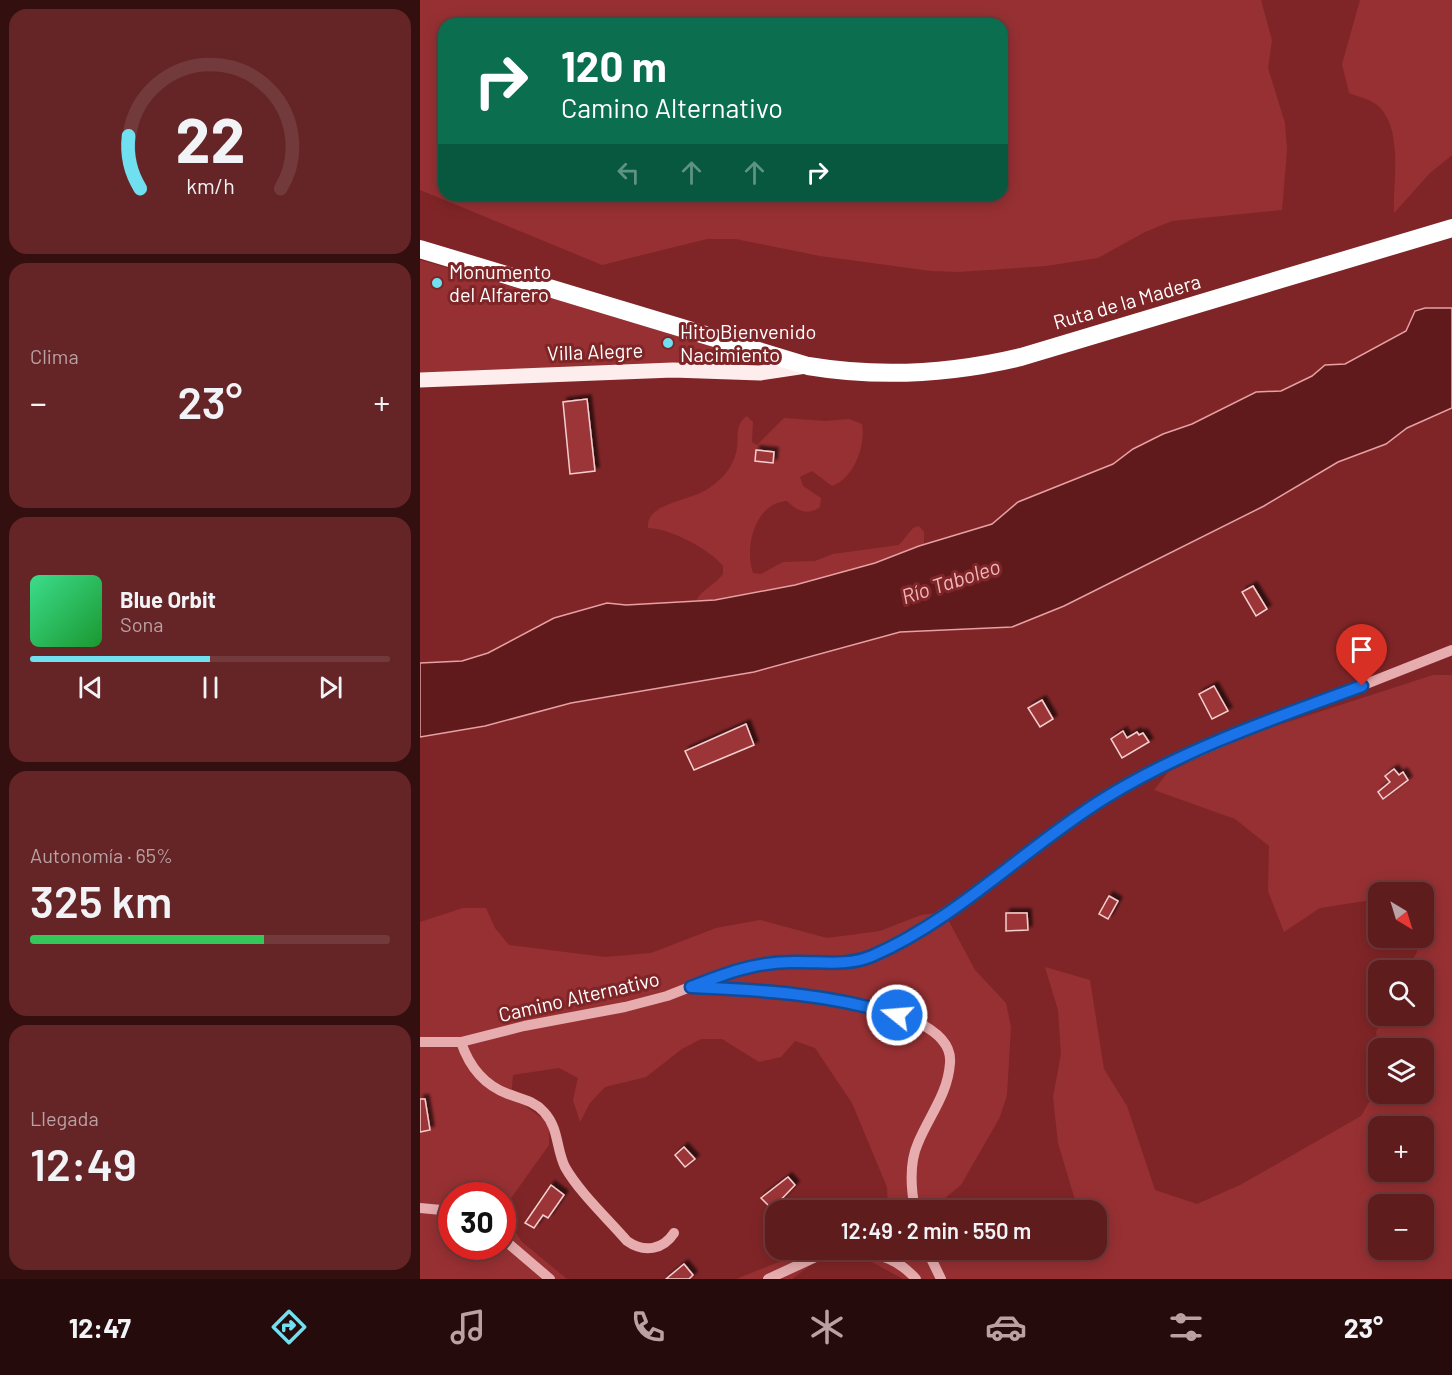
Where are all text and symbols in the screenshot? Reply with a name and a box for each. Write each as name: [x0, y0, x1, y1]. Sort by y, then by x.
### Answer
text: 120 m: [561, 40, 667, 90]
icon: right: [462, 42, 540, 120]
text: Camino Alternativo: [561, 91, 783, 123]
text: 22: [175, 101, 245, 175]
icon: left: [612, 156, 645, 189]
icon: ahead: [675, 156, 708, 189]
icon: ahead: [738, 156, 771, 189]
icon: right: [801, 156, 834, 189]
text: km/h: [186, 173, 234, 198]
place label: Monumento del Alfarero: [449, 259, 551, 306]
street label: Ruta de la Madera: [1050, 268, 1203, 334]
marker: Monumento del Alfarero: [430, 276, 444, 290]
place label: Hito Bienvenido Nacimiento: [680, 319, 816, 366]
marker: Hito Bienvenido Nacimiento: [661, 336, 675, 350]
street label: Villa Alegre: [546, 337, 643, 365]
text: Clima: [30, 344, 79, 368]
text: 23°: [177, 374, 243, 428]
text: −: [30, 382, 47, 422]
text: +: [374, 382, 390, 422]
water label: Río Taboleo: [898, 553, 1003, 608]
text: Blue Orbit: [120, 586, 216, 612]
text: Sona: [120, 612, 164, 636]
pin: [1336, 624, 1387, 686]
icon: arrive: [1345, 633, 1378, 666]
icon: previous: [74, 671, 107, 704]
icon: pause: [194, 671, 227, 704]
icon: next: [314, 671, 347, 704]
text: Autonomía · 65%: [30, 843, 173, 867]
text: 325 km: [30, 873, 172, 927]
north arrow: [1368, 882, 1434, 948]
map controls: [1368, 882, 1434, 1260]
button: search: [1368, 960, 1434, 1026]
street label: Camino Alternativo: [496, 966, 662, 1026]
position arrow: [865, 983, 929, 1047]
button: layers: [1368, 1038, 1434, 1104]
text: Llegada: [30, 1106, 99, 1130]
button: +: [1368, 1116, 1434, 1182]
text: 12:49: [30, 1136, 137, 1190]
speed limit sign: 30: [438, 1182, 516, 1260]
button: −: [1368, 1194, 1434, 1260]
text: 12:49 · 2 min · 550 m: [841, 1217, 1031, 1243]
icon: directions: [268, 1306, 310, 1348]
icon: music: [447, 1306, 489, 1348]
icon: phone: [627, 1306, 669, 1348]
icon: climate: [806, 1306, 848, 1348]
icon: car: [985, 1306, 1027, 1348]
icon: filters: [1165, 1306, 1207, 1348]
text: 12:47: [69, 1311, 131, 1343]
text: 23°: [1344, 1311, 1383, 1343]

